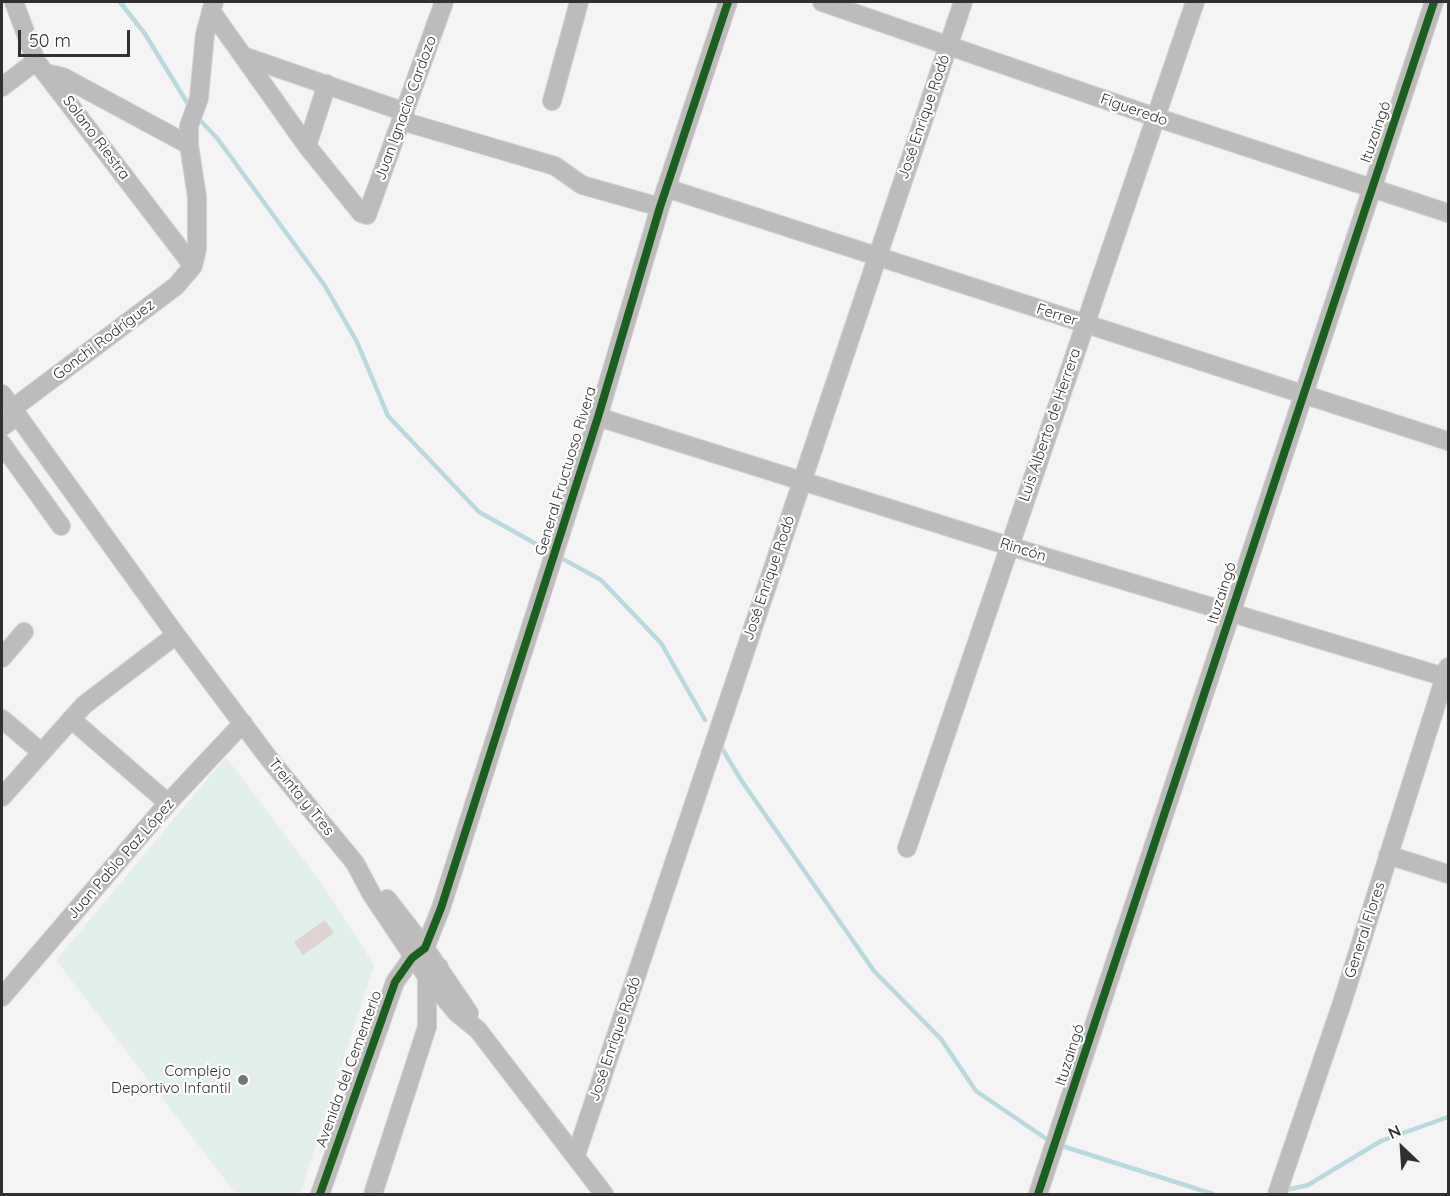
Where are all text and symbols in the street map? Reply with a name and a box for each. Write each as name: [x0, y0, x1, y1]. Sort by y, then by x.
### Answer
scale bar: [21, 18, 134, 56]
text: 50 m: [29, 29, 71, 52]
street label: Juan Ignacio Cardozo: [371, 33, 441, 183]
street label: José Enrique Rodó: [894, 52, 954, 182]
street label: Figueredo: [1098, 90, 1170, 130]
street label: Solano Riestra: [59, 92, 133, 184]
street label: Ituzaingó: [1357, 99, 1395, 165]
street label: Gonchi Rodríguez: [50, 296, 158, 384]
street label: Ferrer: [1034, 300, 1080, 330]
street label: Luis Alberto de Herrera: [1015, 346, 1085, 504]
street label: General Fructuoso Rivera: [532, 384, 600, 558]
street label: José Enrique Rodó: [739, 513, 799, 643]
street label: Rincón: [998, 534, 1048, 566]
street label: Ituzaingó: [1204, 560, 1240, 626]
street label: Treinta y Tres: [264, 755, 338, 839]
street label: Juan Pablo Paz López: [64, 795, 178, 923]
street label: General Flores: [1341, 880, 1389, 980]
street label: José Enrique Rodó: [585, 974, 645, 1104]
street label: Avenida del Cementerio: [312, 988, 386, 1150]
street label: Ituzaingó: [1052, 1022, 1088, 1088]
place label: Complejo Deportivo Infantil: [111, 1062, 231, 1097]
marker: Complejo Deportivo Infantil: [236, 1073, 250, 1087]
north arrow: [1372, 1118, 1432, 1178]
text: N: [1385, 1120, 1404, 1143]

